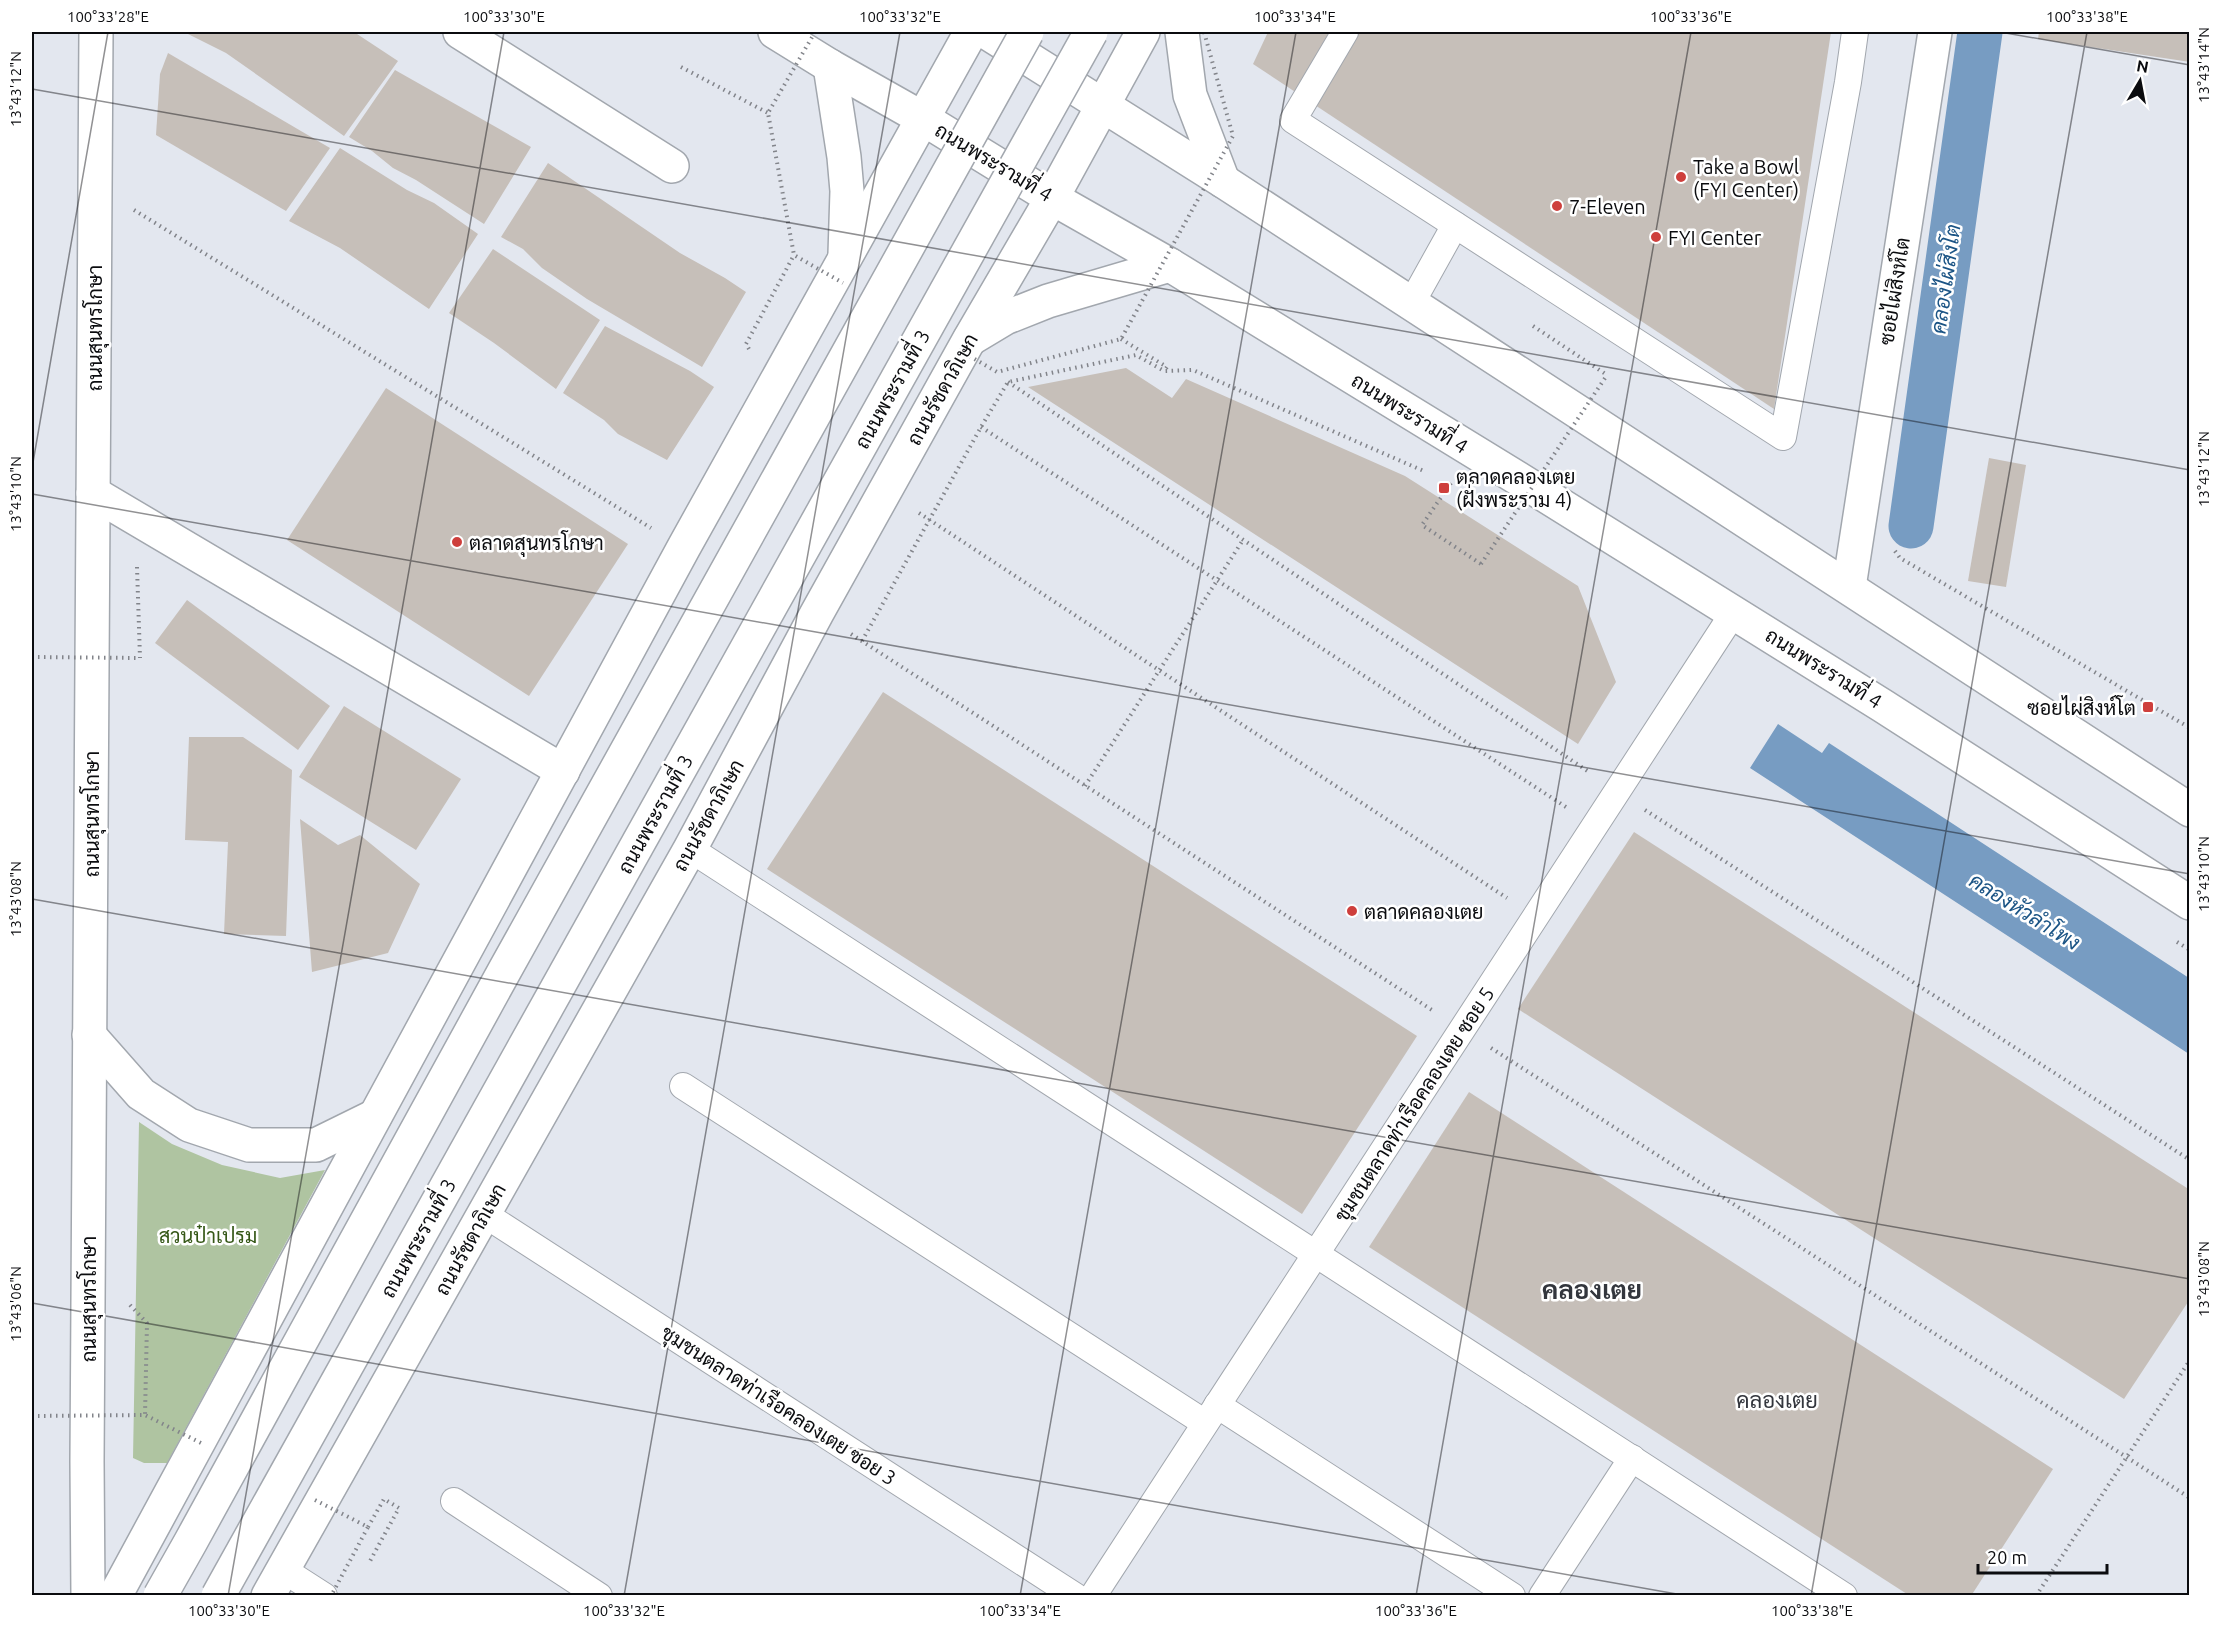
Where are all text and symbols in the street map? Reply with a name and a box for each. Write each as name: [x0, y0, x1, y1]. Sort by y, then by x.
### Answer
text: 100°33'28"E: [67, 8, 149, 25]
text: 100°33'30"E: [463, 8, 545, 25]
text: 100°33'32"E: [859, 8, 941, 25]
text: 100°33'34"E: [1254, 8, 1336, 25]
text: 100°33'36"E: [1650, 8, 1732, 25]
text: 100°33'38"E: [2046, 8, 2128, 25]
text: 13°43'14"N: [2195, 27, 2212, 103]
text: 13°43'12"N: [7, 51, 24, 127]
north arrow: [2110, 51, 2170, 111]
text: N: [2135, 56, 2150, 76]
street label: ถนนพระรามที่ 4: [931, 114, 1059, 206]
place label: Take a Bowl (FYI Center): [1693, 155, 1799, 201]
marker: Take a Bowl (FYI Center): [1674, 170, 1688, 184]
place label: 7-Eleven: [1569, 195, 1646, 218]
marker: 7-Eleven: [1550, 199, 1564, 213]
water label: คลองไผ่สิงโต: [1925, 223, 1965, 335]
place label: FYI Center: [1668, 226, 1762, 249]
marker: FYI Center: [1649, 230, 1663, 244]
street label: ซอยไผ่สิงห์โต: [1872, 235, 1914, 347]
street label: ถนนสุนทรโกษา: [82, 265, 109, 391]
street label: ถนนพระรามที่ 3: [845, 323, 934, 453]
street label: ถนนรัชดาภิเษก: [902, 329, 982, 449]
street label: ถนนพระรามที่ 4: [1348, 364, 1475, 458]
text: 13°43'12"N: [2195, 431, 2212, 507]
text: 13°43'10"N: [7, 456, 24, 532]
place label: ตลาดคลองเตย (ฝั่งพระราม 4): [1456, 465, 1576, 511]
marker: ตลาดคลองเตย (ฝั่งพระราม 4): [1437, 481, 1451, 495]
place label: ตลาดสุนทรโกษา: [469, 530, 604, 557]
marker: ตลาดสุนทรโกษา: [450, 535, 464, 549]
street label: ถนนพระรามที่ 4: [1762, 619, 1889, 713]
place label: ซอยไผ่สิงห์โต: [2027, 694, 2136, 719]
marker: ซอยไผ่สิงห์โต: [2141, 700, 2155, 714]
street label: ถนนพระรามที่ 3: [608, 748, 697, 878]
street label: ถนนสุนทรโกษา: [79, 751, 106, 877]
street label: ถนนรัชดาภิเษก: [668, 755, 748, 875]
text: 13°43'10"N: [2195, 836, 2212, 912]
text: 13°43'08"N: [7, 861, 24, 937]
water label: คลองหัวลำโพง: [1965, 867, 2085, 955]
place label: ตลาดคลองเตย: [1364, 900, 1484, 923]
marker: ตลาดคลองเตย: [1345, 904, 1359, 918]
street label: ชุมชนตลาดท่าเรือคลองเตย ซอย 5: [1328, 981, 1501, 1227]
street label: ถนนพระรามที่ 3: [371, 1172, 460, 1302]
street label: ถนนรัชดาภิเษก: [430, 1179, 510, 1299]
park label: สวนป๋าเปรม: [159, 1224, 257, 1247]
street label: ถนนสุนทรโกษา: [76, 1236, 103, 1362]
text: 13°43'08"N: [2195, 1241, 2212, 1317]
text: 13°43'06"N: [7, 1266, 24, 1342]
district label: คลองเตย: [1542, 1275, 1642, 1304]
street label: ชุมชนตลาดท่าเรือคลองเตย ซอย 3: [656, 1319, 902, 1492]
district label: คลองเตย: [1736, 1387, 1818, 1412]
scale bar: [1978, 1537, 2107, 1575]
text: 20 m: [1987, 1547, 2027, 1567]
text: 100°33'30"E: [188, 1602, 270, 1619]
text: 100°33'32"E: [583, 1602, 665, 1619]
text: 100°33'34"E: [979, 1602, 1061, 1619]
text: 100°33'36"E: [1375, 1602, 1457, 1619]
text: 100°33'38"E: [1771, 1602, 1853, 1619]

